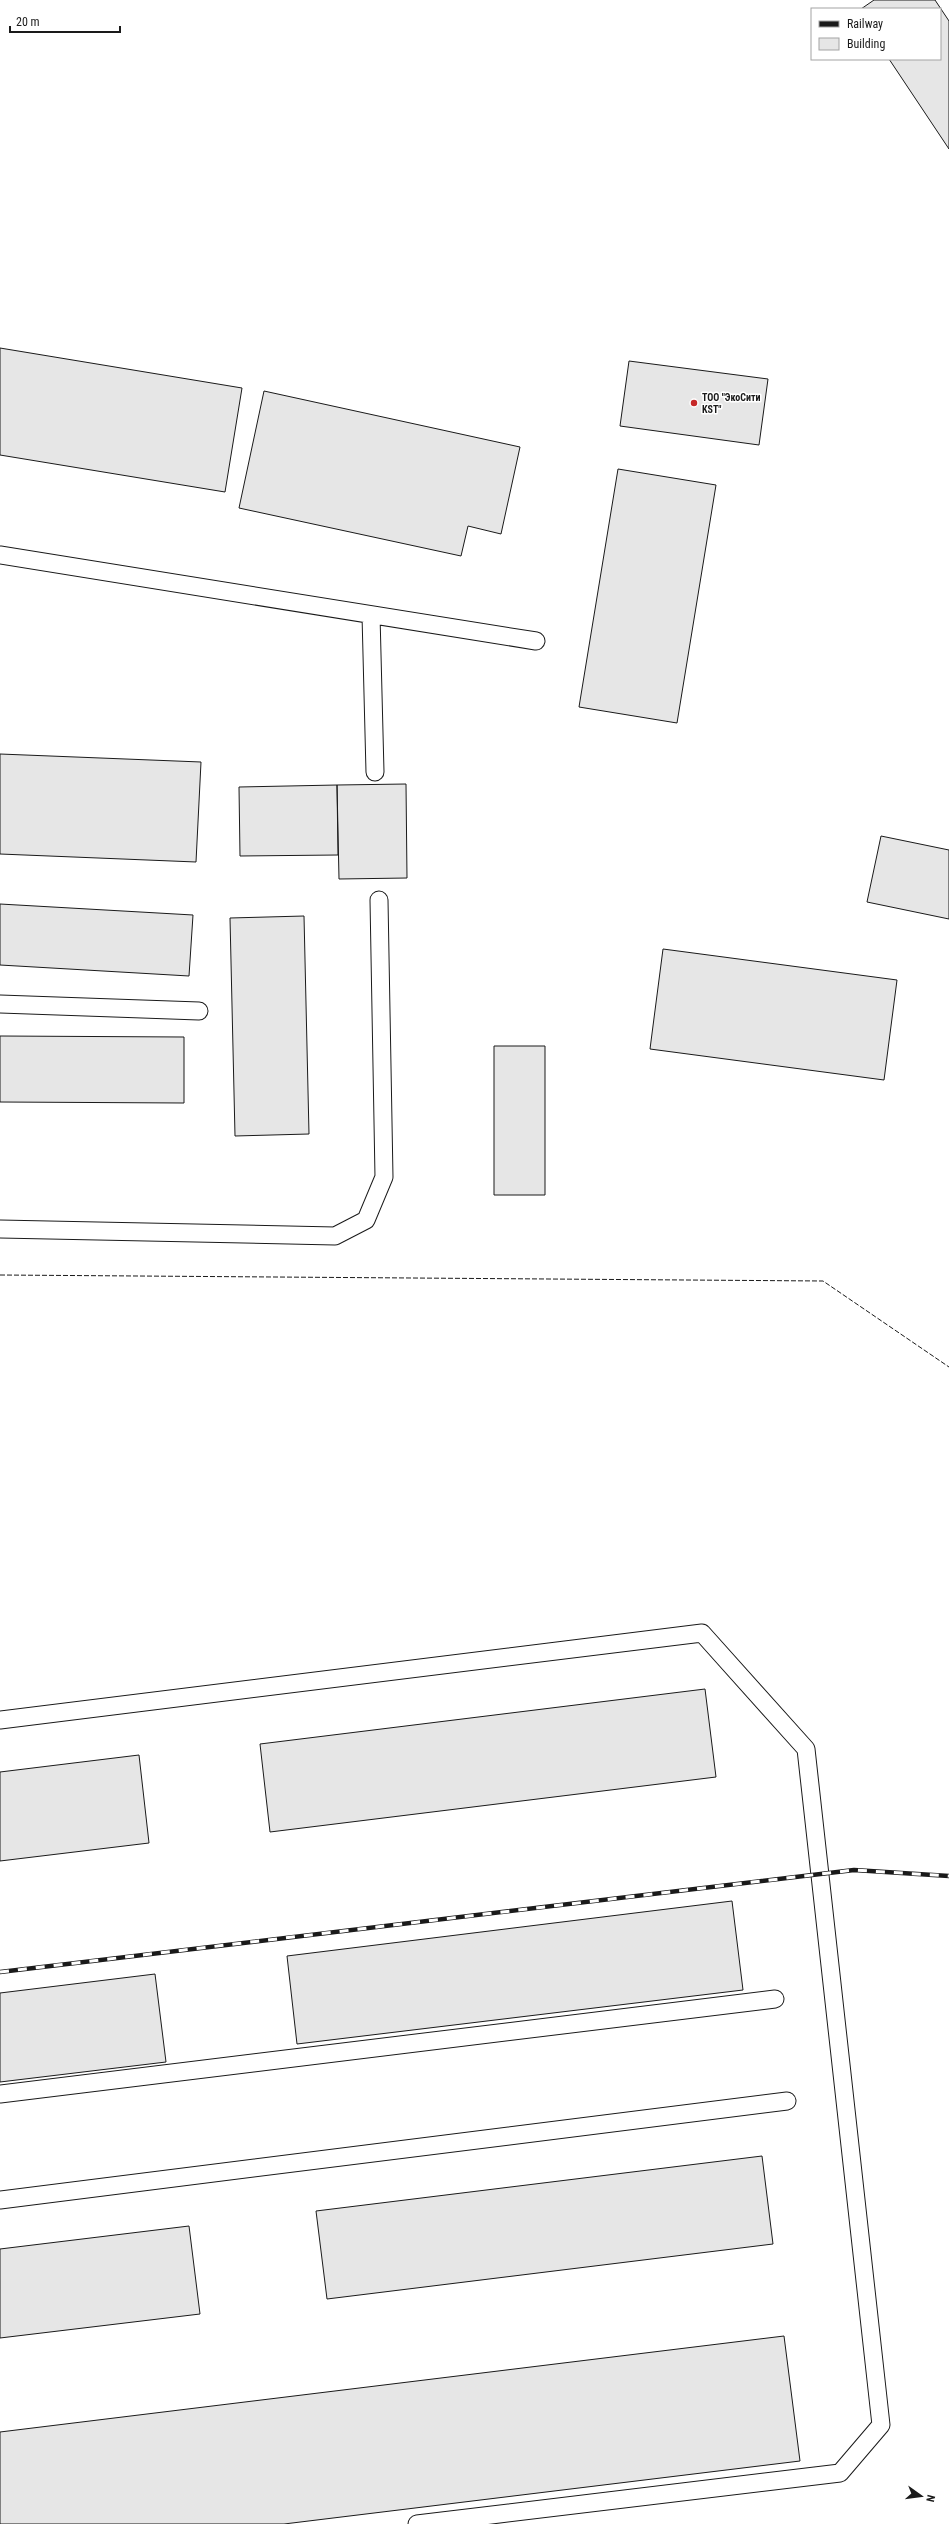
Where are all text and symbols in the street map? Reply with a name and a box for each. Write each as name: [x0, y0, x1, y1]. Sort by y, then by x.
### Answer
scale bar: [10, 8, 120, 34]
legend: [811, 8, 941, 60]
text: 20 m: [16, 15, 40, 29]
text: Railway: [847, 17, 883, 31]
text: Building: [847, 37, 885, 51]
place label: ТОО "ЭкоСити KST": [702, 392, 761, 415]
marker: ТОО "ЭкоСити KST": [689, 398, 699, 408]
north arrow: [901, 2476, 941, 2516]
text: N: [923, 2493, 937, 2503]

